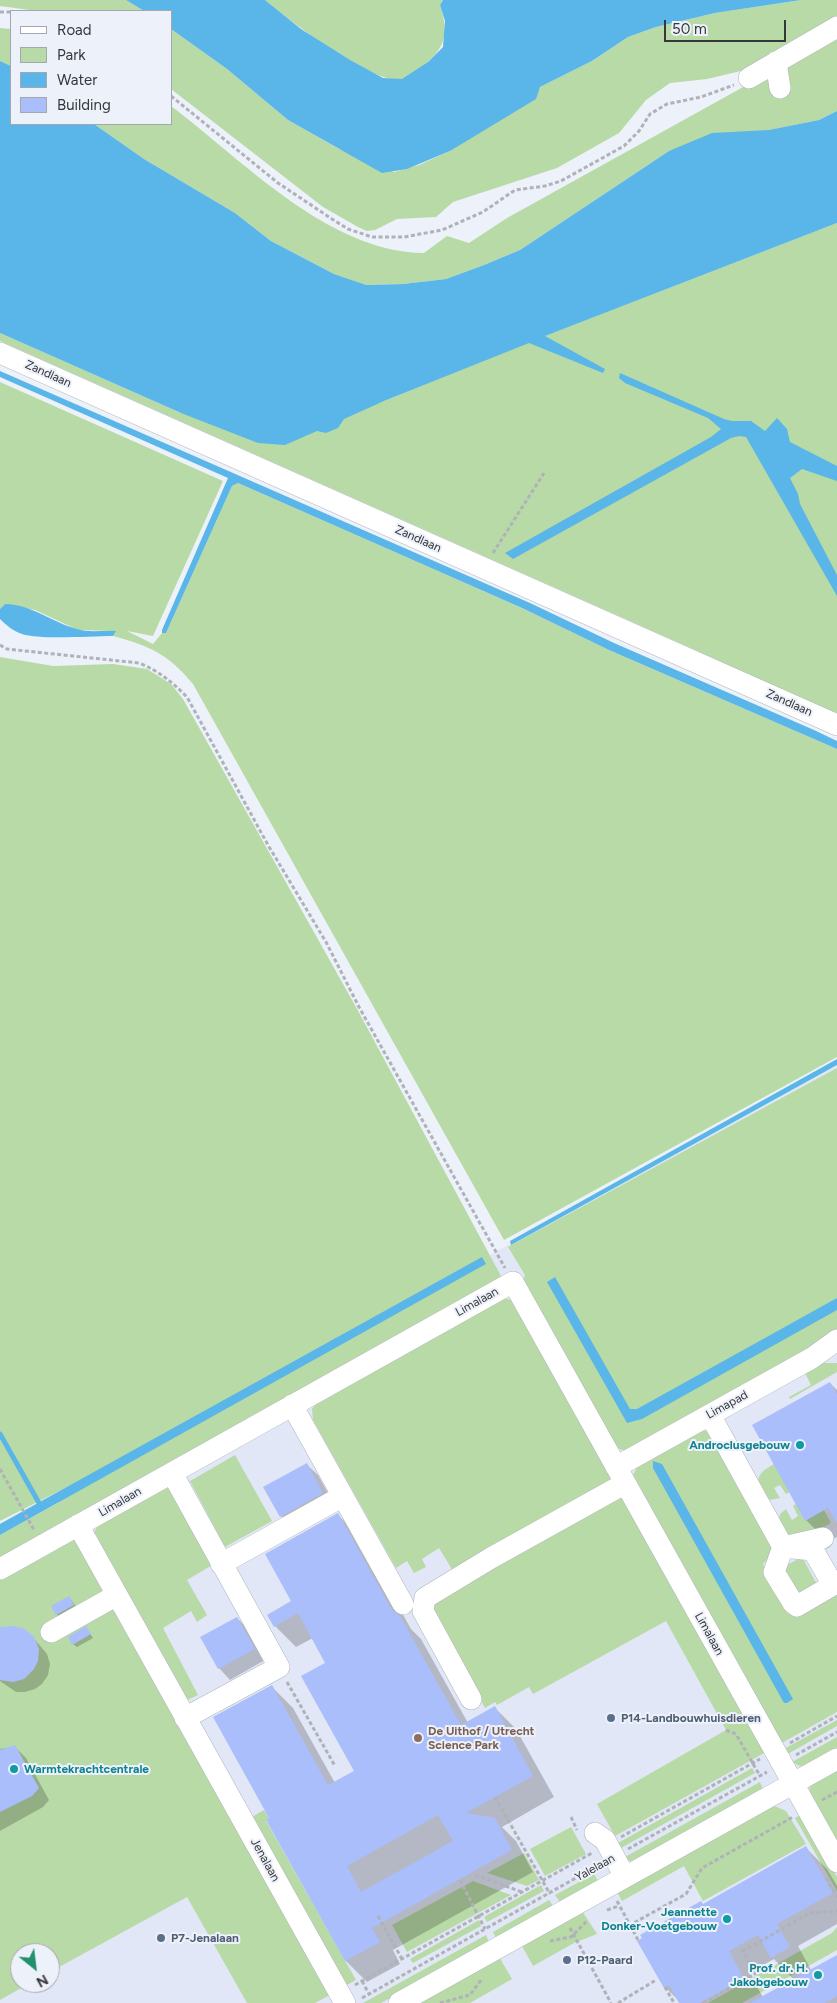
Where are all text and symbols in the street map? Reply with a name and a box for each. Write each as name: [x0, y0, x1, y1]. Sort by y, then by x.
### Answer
legend: [10, 10, 172, 125]
scale bar: [667, 10, 790, 42]
text: 50 m: [672, 20, 707, 38]
text: Road: [57, 21, 92, 39]
text: Park: [57, 46, 86, 64]
text: Water: [57, 71, 97, 89]
text: Building: [57, 96, 111, 114]
street label: Zandlaan: [23, 357, 73, 391]
street label: Zandlaan: [393, 522, 443, 556]
street label: Zandlaan: [764, 686, 814, 720]
street label: Limalaan: [453, 1284, 501, 1320]
street label: Limapad: [704, 1388, 750, 1422]
place label: Androclusgebouw: [689, 1438, 790, 1452]
marker: Androclusgebouw: [794, 1439, 806, 1451]
street label: Limalaan: [96, 1484, 144, 1520]
street label: Limalaan: [691, 1610, 727, 1658]
place label: P14-Landbouwhuisdieren: [621, 1711, 761, 1725]
marker: P14-Landbouwhuisdieren: [605, 1712, 617, 1724]
place label: De Uithof / Utrecht Science Park: [428, 1724, 534, 1752]
marker: De Uithof / Utrecht Science Park: [412, 1732, 424, 1744]
place label: Warmtekrachtcentrale: [24, 1762, 149, 1776]
marker: Warmtekrachtcentrale: [8, 1763, 20, 1775]
street label: Jenalaan: [247, 1836, 283, 1884]
street label: Yalelaan: [573, 1851, 617, 1885]
place label: Jeannette Donker-Voetgebouw: [601, 1905, 717, 1933]
marker: Jeannette Donker-Voetgebouw: [721, 1913, 733, 1925]
place label: P7-Jenalaan: [171, 1931, 239, 1945]
marker: P7-Jenalaan: [155, 1932, 167, 1944]
north arrow: [10, 1943, 60, 1993]
place label: P12-Paard: [577, 1953, 633, 1967]
marker: P12-Paard: [561, 1954, 573, 1966]
place label: Prof. dr. H. Jakobgebouw: [730, 1961, 808, 1989]
marker: Prof. dr. H. Jakobgebouw: [812, 1969, 824, 1981]
text: N: [33, 1971, 51, 1991]

